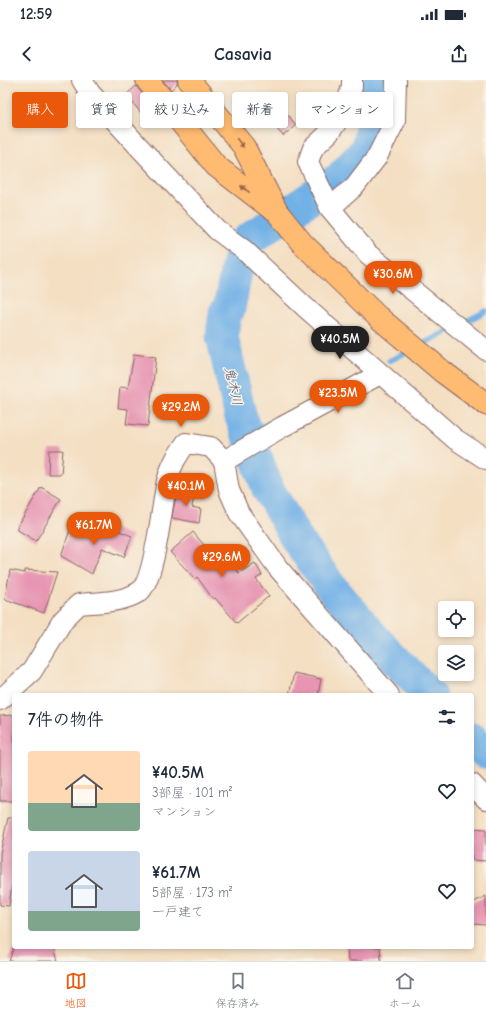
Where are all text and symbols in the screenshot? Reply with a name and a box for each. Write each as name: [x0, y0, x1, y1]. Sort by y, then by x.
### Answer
text: 12:59: [20, 5, 52, 23]
icon: back: [16, 43, 38, 65]
icon: share: [448, 43, 470, 65]
text: Casavia: [214, 44, 272, 65]
chip: 購入: [12, 92, 68, 128]
chip: 賃貸: [76, 92, 132, 128]
chip: 絞り込み: [140, 92, 224, 128]
chip: 新着: [232, 92, 288, 128]
chip: マンション: [296, 92, 393, 128]
one-way arrow: [236, 137, 244, 148]
one-way arrow: [240, 184, 251, 193]
pin: ¥30.6M: [360, 261, 426, 295]
text: ¥30.6M: [373, 266, 413, 281]
pin: ¥40.5M: [307, 326, 373, 360]
text: ¥40.5M: [320, 331, 360, 346]
water label: 鬼木川: [222, 365, 245, 407]
pin: ¥23.5M: [305, 380, 371, 414]
text: ¥23.5M: [318, 385, 358, 400]
pin: ¥29.2M: [148, 394, 214, 428]
text: ¥29.2M: [162, 399, 200, 414]
pin: ¥40.1M: [153, 473, 219, 507]
text: ¥40.1M: [167, 478, 205, 493]
pin: ¥61.7M: [61, 512, 127, 546]
text: ¥61.7M: [76, 517, 113, 532]
pin: ¥29.6M: [189, 544, 255, 578]
text: ¥29.6M: [202, 549, 242, 564]
map controls: [438, 601, 474, 681]
button: locate: [438, 601, 474, 637]
button: layers: [438, 645, 474, 681]
icon: filters: [436, 706, 458, 728]
text: 7件の物件: [28, 710, 104, 729]
text: ¥40.5M: [152, 763, 204, 782]
icon: home: [60, 767, 108, 815]
icon: heart: [436, 780, 458, 802]
text: 3部屋 · 101 m²: [152, 785, 232, 800]
text: マンション: [152, 804, 216, 819]
text: ¥61.7M: [152, 863, 200, 882]
icon: home: [60, 867, 108, 915]
icon: heart: [436, 880, 458, 902]
text: 5部屋 · 173 m²: [152, 885, 232, 900]
text: 一戸建て: [152, 904, 204, 919]
tab: 地図: [65, 970, 87, 1010]
tab: 保存済み: [216, 970, 260, 1010]
tab: ホーム: [389, 970, 421, 1010]

